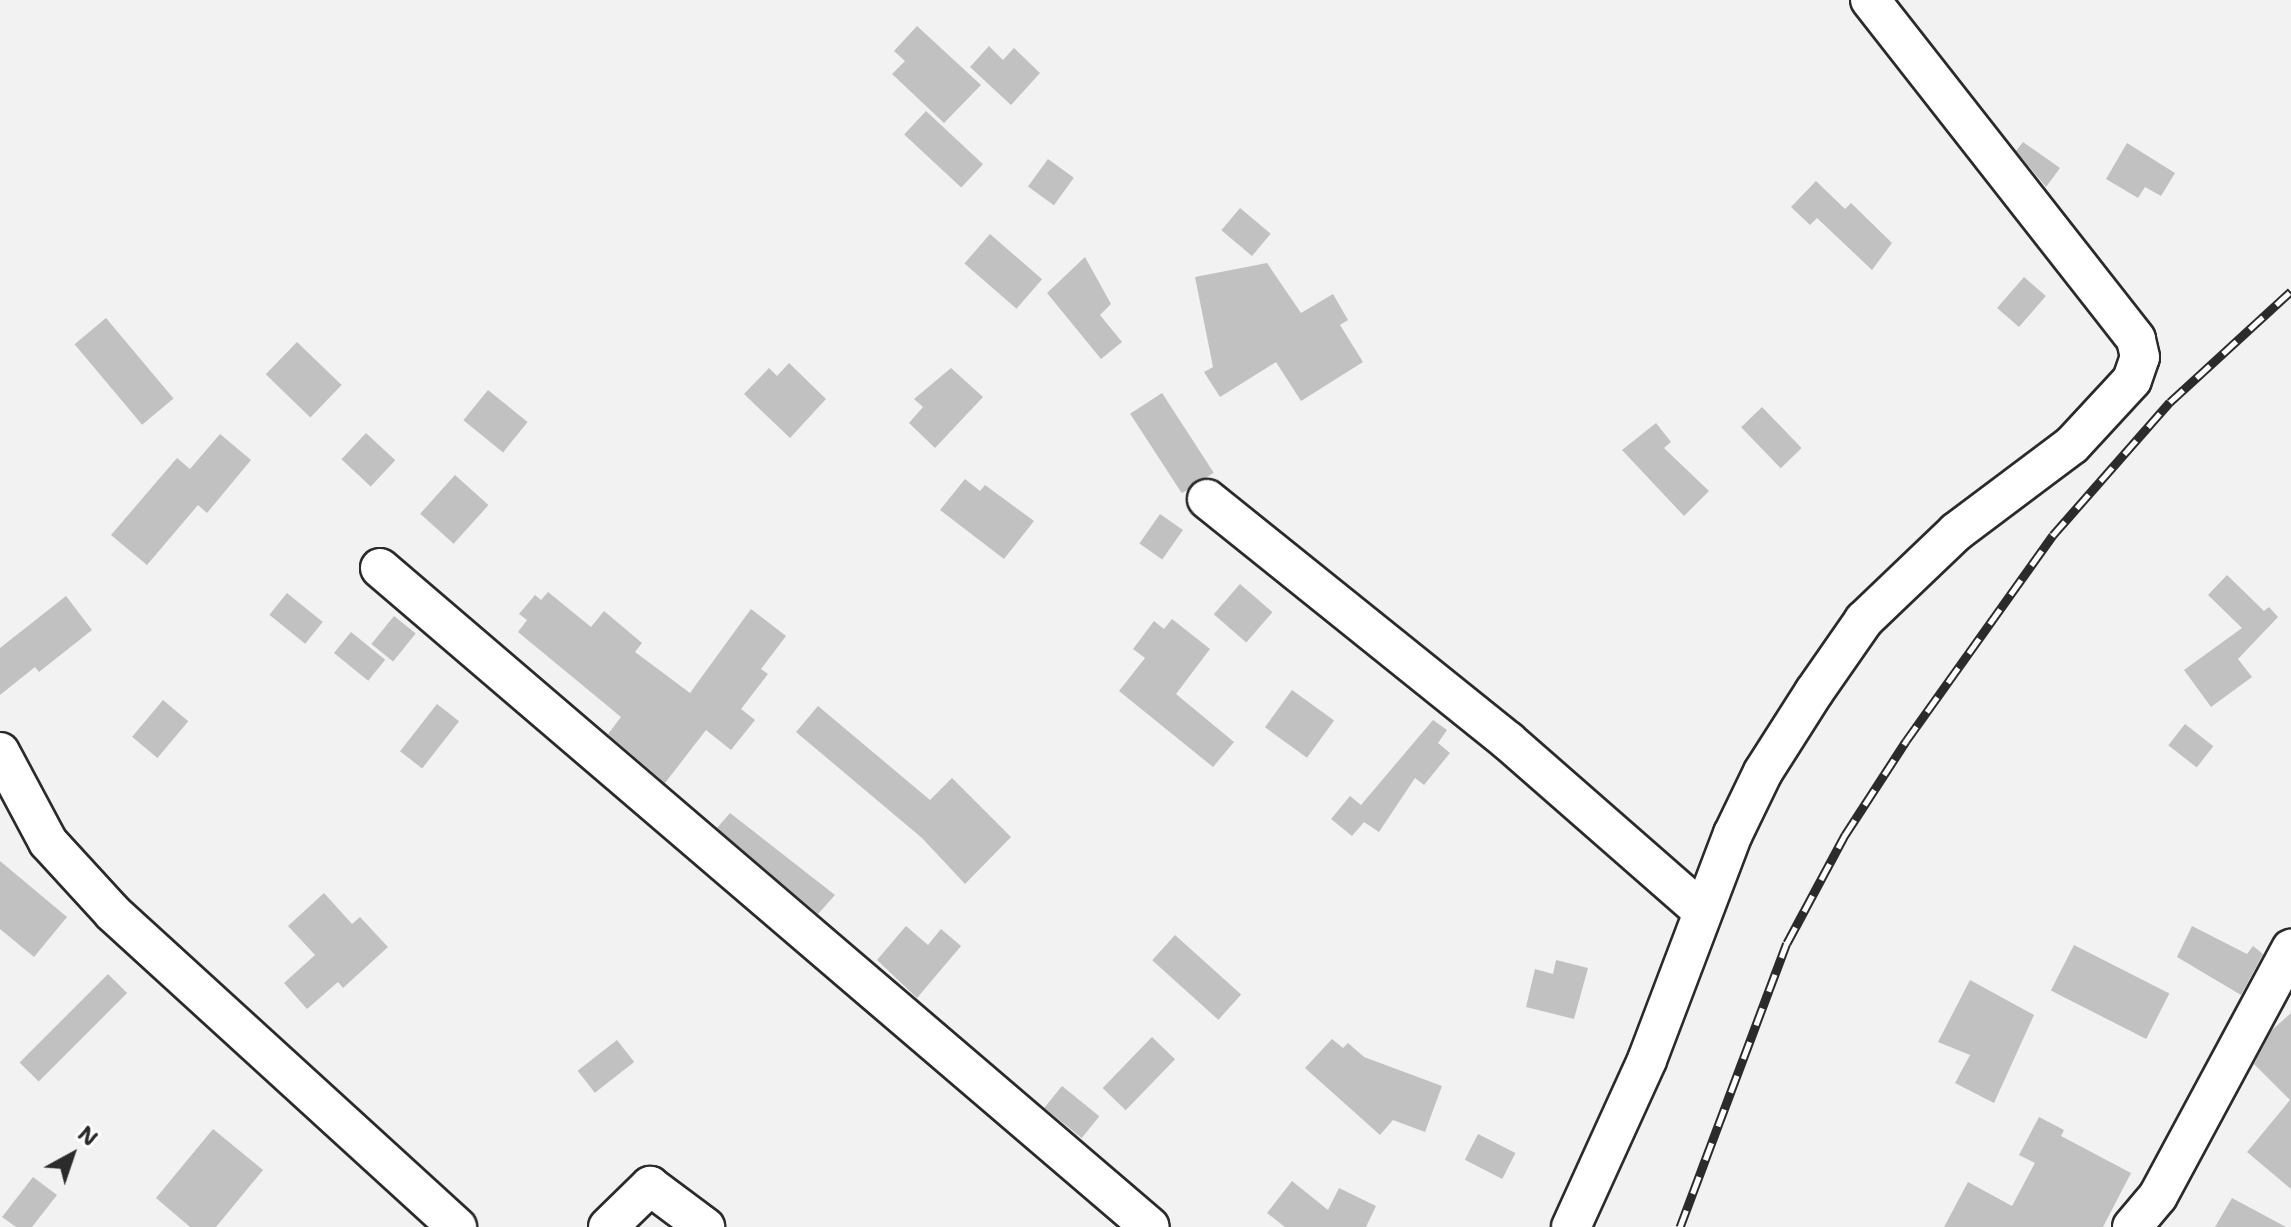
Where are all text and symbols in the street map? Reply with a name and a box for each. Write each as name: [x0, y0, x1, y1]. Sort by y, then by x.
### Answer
north arrow: [32, 1115, 112, 1195]
text: N: [72, 1120, 104, 1153]

